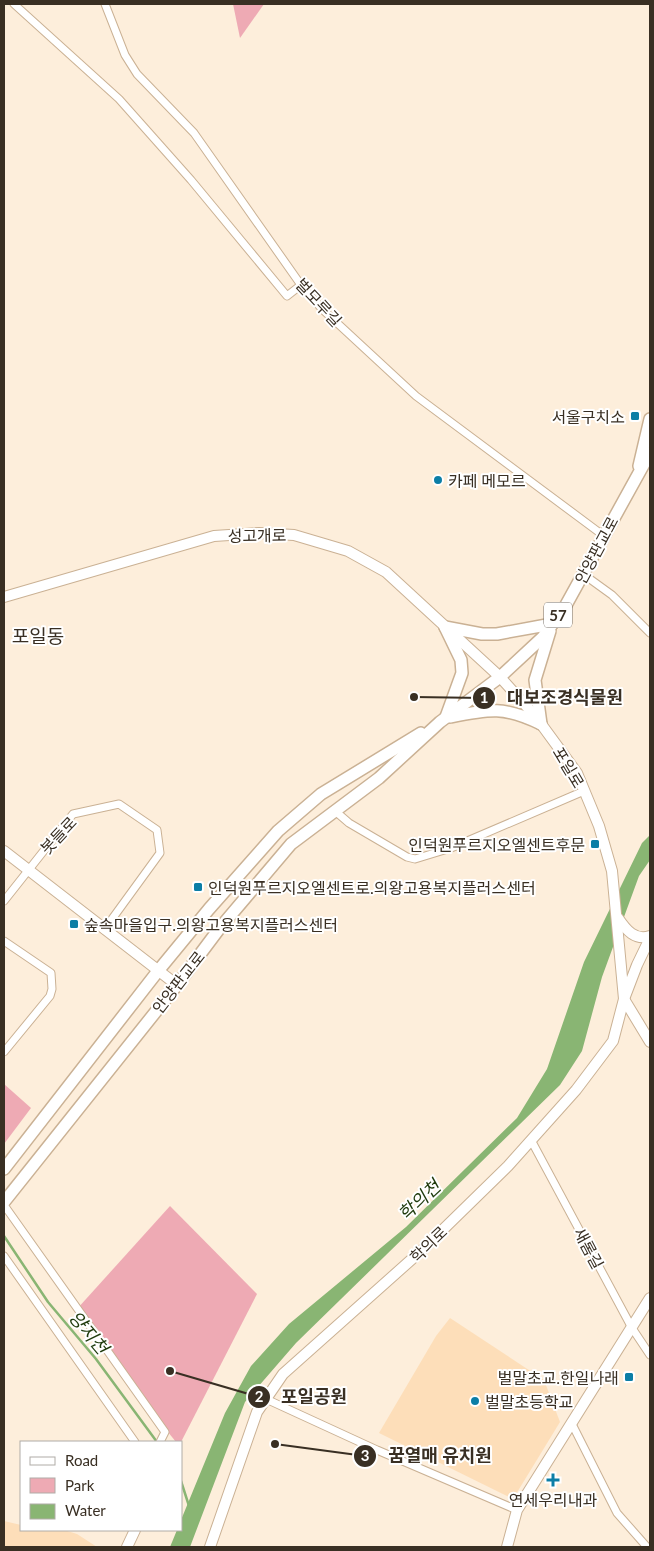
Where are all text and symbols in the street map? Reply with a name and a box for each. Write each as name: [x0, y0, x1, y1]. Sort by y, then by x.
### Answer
street label: 벌모루길: [292, 274, 346, 330]
place label: 서울구치소: [551, 407, 625, 426]
marker: 서울구치소: [629, 410, 641, 422]
place label: 카페 메모르: [448, 471, 526, 490]
marker: 카페 메모르: [432, 474, 444, 486]
street label: 안양판교로: [570, 513, 622, 587]
street label: 성고개로: [227, 525, 287, 545]
road number: 57: [544, 602, 572, 628]
district label: 포일동: [12, 624, 64, 647]
callout: 대보조경식물원: [472, 681, 633, 714]
text: 대보조경식물원: [507, 686, 623, 708]
text: 1: [480, 688, 488, 706]
street label: 포일로: [549, 743, 589, 791]
street label: 봇들로: [36, 812, 80, 858]
place label: 인덕원푸르지오엘센트후문: [408, 835, 585, 854]
marker: 인덕원푸르지오엘센트후문: [589, 838, 601, 850]
place label: 인덕원푸르지오엘센트로.의왕고용복지플러스센터: [208, 878, 536, 897]
marker: 인덕원푸르지오엘센트로.의왕고용복지플러스센터: [192, 881, 204, 893]
place label: 숲속마을입구.의왕고용복지플러스센터: [84, 915, 338, 934]
marker: 숲속마을입구.의왕고용복지플러스센터: [68, 918, 80, 930]
street label: 안양판교로: [148, 947, 208, 1017]
water label: 학의천: [393, 1173, 446, 1225]
street label: 학의로: [406, 1222, 451, 1266]
street label: 새롬길: [570, 1224, 608, 1272]
water label: 양지천: [65, 1306, 115, 1360]
place label: 벌말초교.한일나래: [497, 1368, 619, 1387]
marker: 벌말초교.한일나래: [623, 1371, 635, 1383]
callout: 포일공원: [246, 1380, 357, 1413]
text: 포일공원: [281, 1385, 347, 1407]
text: 2: [255, 1387, 264, 1405]
place label: 벌말초등학교: [485, 1392, 573, 1411]
marker: 벌말초등학교: [469, 1395, 481, 1407]
callout: 꿈열매 유치원: [353, 1439, 502, 1472]
legend: [20, 1441, 182, 1531]
text: 꿈열매 유치원: [388, 1444, 492, 1466]
text: 3: [361, 1446, 369, 1464]
text: Road: [65, 1451, 98, 1469]
marker: 연세우리내과: [546, 1473, 560, 1487]
text: Park: [65, 1476, 95, 1494]
place label: 연세우리내과: [509, 1490, 597, 1509]
text: Water: [65, 1501, 106, 1519]

